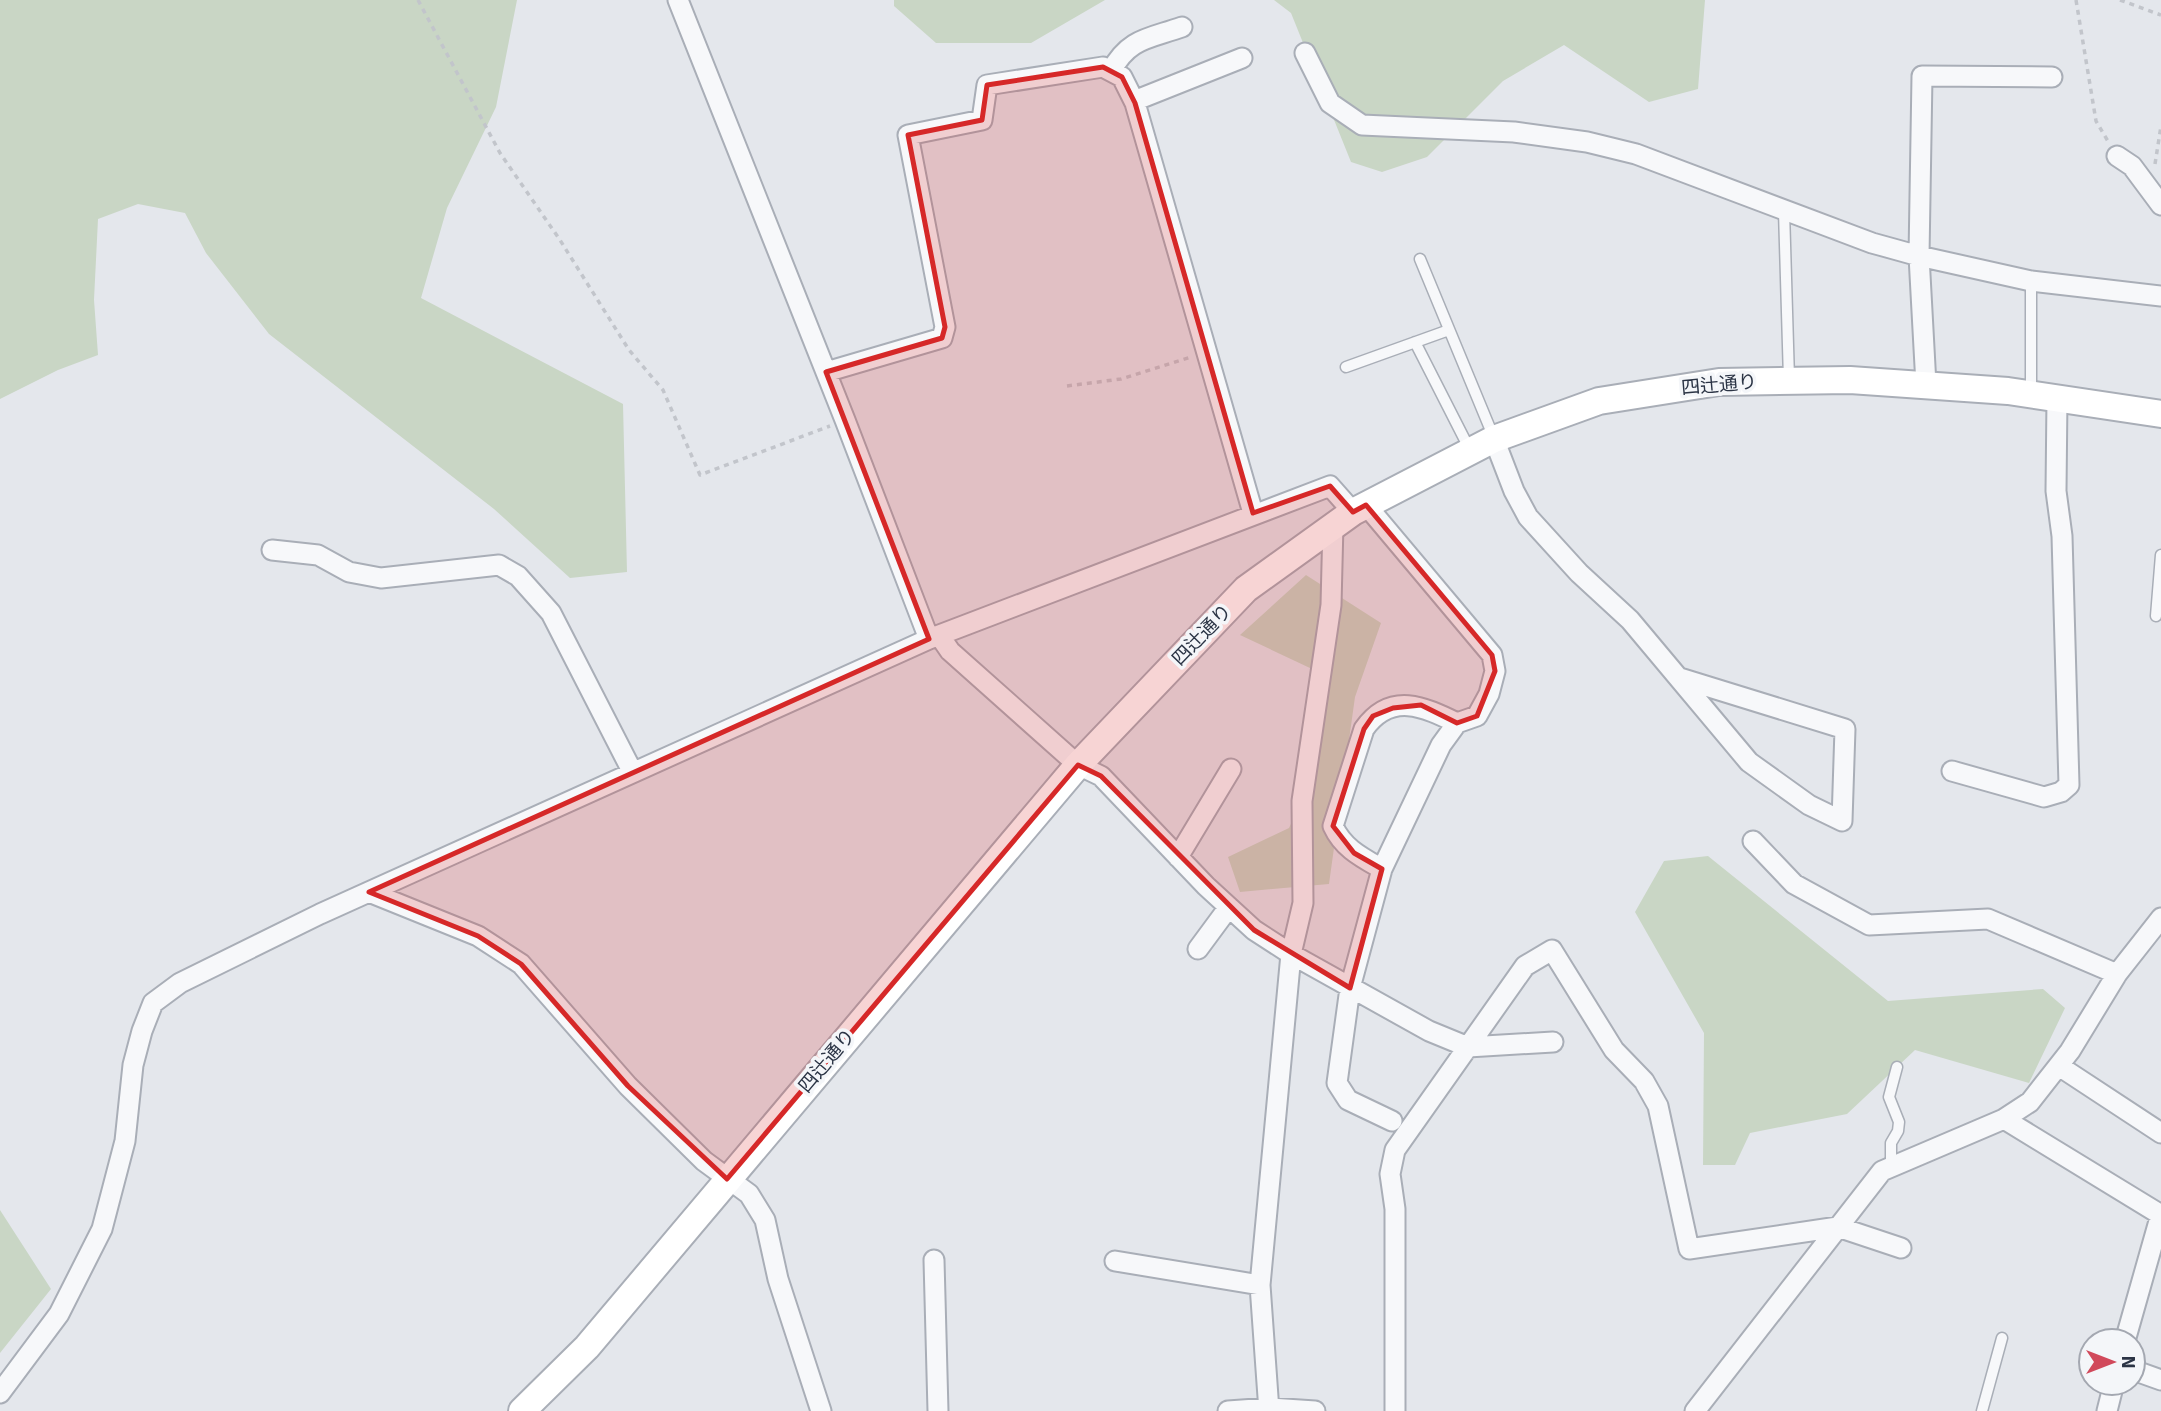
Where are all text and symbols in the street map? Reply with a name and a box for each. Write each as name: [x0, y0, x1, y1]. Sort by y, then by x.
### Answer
street label: 四辻通り: [1680, 370, 1758, 400]
street label: 四辻通り: [1167, 599, 1237, 671]
street label: 四辻通り: [793, 1024, 861, 1098]
north arrow: [2077, 1327, 2147, 1397]
text: N: [2116, 1355, 2140, 1369]

